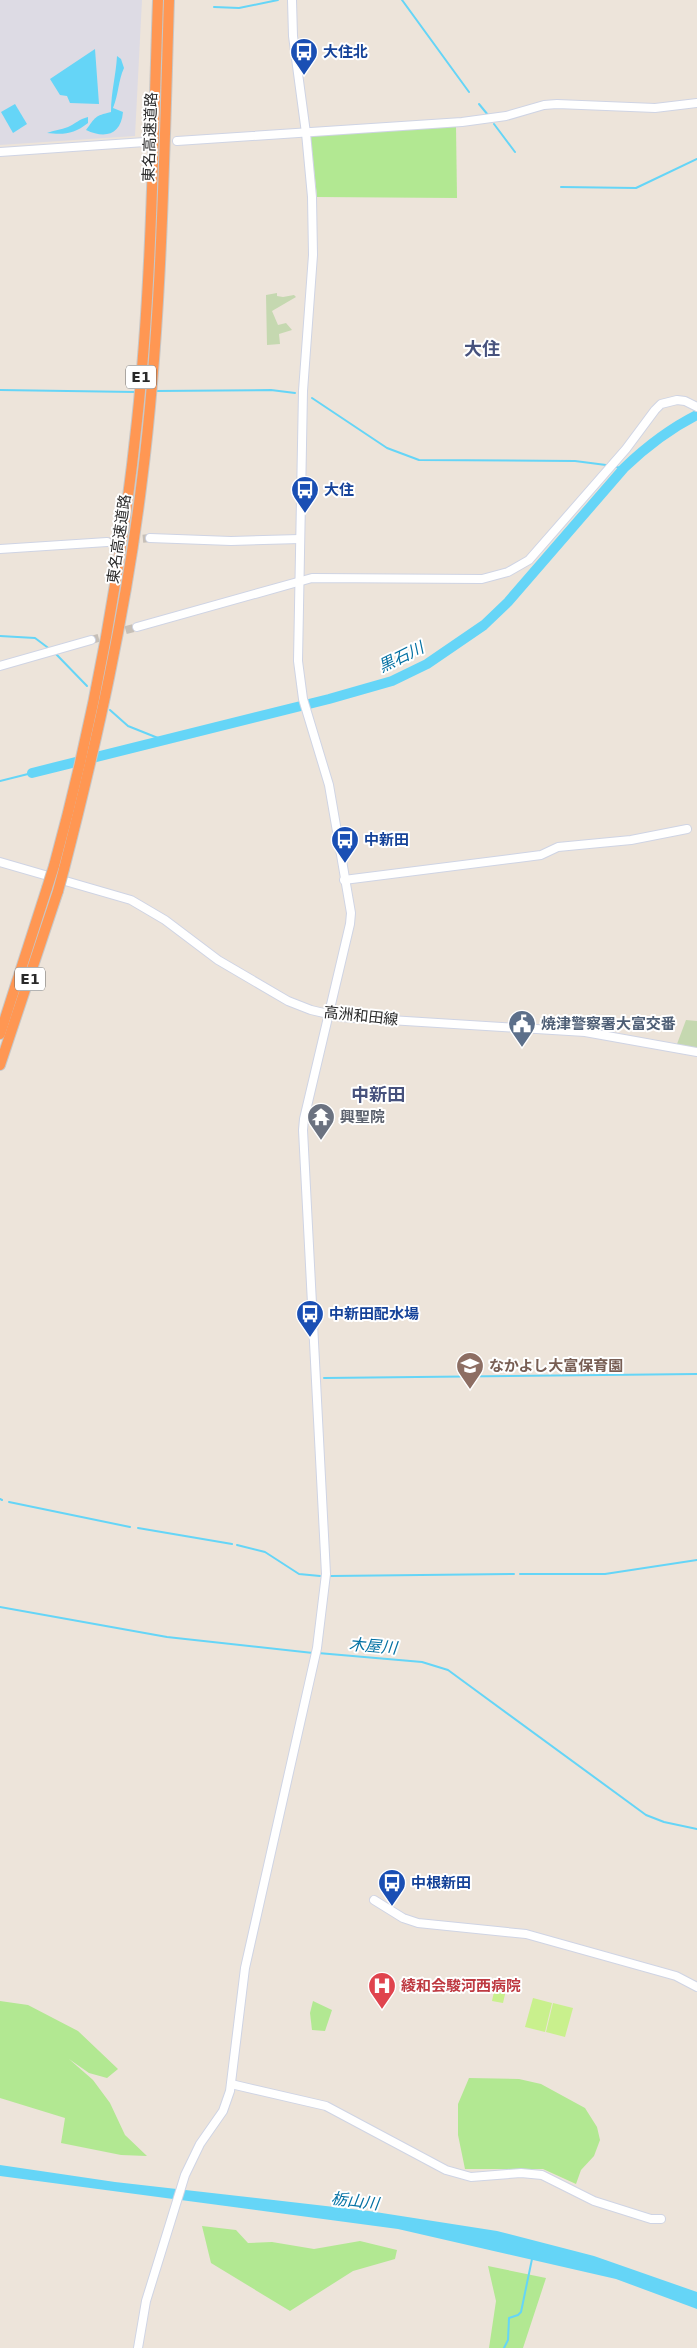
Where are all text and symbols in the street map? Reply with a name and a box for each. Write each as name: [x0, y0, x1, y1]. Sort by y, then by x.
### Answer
bus stop icon: 大住北: [289, 37, 319, 76]
place label: 大住北: [323, 43, 368, 61]
street label: 東名高速道路: [139, 92, 161, 182]
district label: 大住: [464, 338, 500, 359]
road number: E1: [126, 366, 156, 388]
bus stop icon: 大住: [290, 475, 320, 514]
place label: 大住: [324, 481, 354, 499]
street label: 東名高速道路: [104, 493, 134, 585]
water label: 黒石川: [375, 637, 429, 676]
bus stop icon: 中新田: [330, 825, 360, 864]
place label: 中新田: [364, 831, 409, 849]
road number: E1: [15, 968, 45, 991]
street label: 高洲和田線: [323, 1003, 399, 1029]
public building icon: 焼津警察署大富交番: [507, 1009, 537, 1048]
place label: 焼津警察署大富交番: [541, 1015, 676, 1033]
district label: 中新田: [351, 1084, 405, 1105]
temple icon: 興聖院: [306, 1102, 336, 1141]
place label: 興聖院: [340, 1108, 385, 1126]
bus stop icon: 中新田配水場: [295, 1299, 325, 1338]
place label: 中新田配水場: [329, 1305, 419, 1323]
school or university icon: なかよし大富保育園: [455, 1351, 485, 1390]
place label: なかよし大富保育園: [489, 1357, 623, 1375]
water label: 木屋川: [348, 1634, 400, 1658]
bus stop icon: 中根新田: [377, 1868, 407, 1907]
place label: 中根新田: [411, 1874, 471, 1892]
hospital icon: 綾和会駿河西病院: [367, 1971, 397, 2010]
place label: 綾和会駿河西病院: [401, 1977, 521, 1995]
water label: 栃山川: [330, 2189, 382, 2214]

